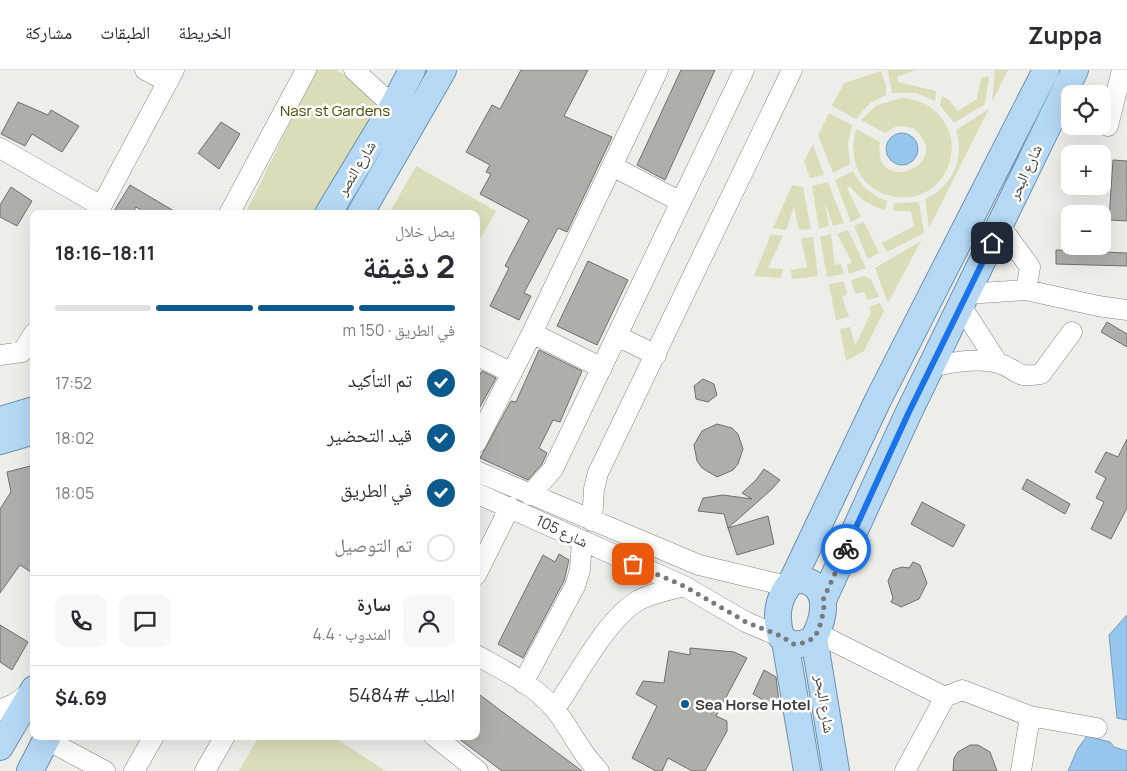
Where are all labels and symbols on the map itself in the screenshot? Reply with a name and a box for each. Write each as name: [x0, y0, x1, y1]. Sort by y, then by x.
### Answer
park label: Nasr st Gardens: [280, 100, 390, 121]
street label: شارع النصر: [331, 137, 381, 200]
street label: شارع البحر: [1003, 141, 1047, 204]
pin: [971, 222, 1013, 264]
street label: شارع 105: [533, 510, 592, 552]
courier: [821, 524, 871, 574]
pin: [612, 543, 654, 585]
street label: شارع البحر: [810, 672, 840, 735]
place label: Sea Horse Hotel: [695, 694, 811, 715]
marker: Sea Horse Hotel: [679, 698, 691, 710]

